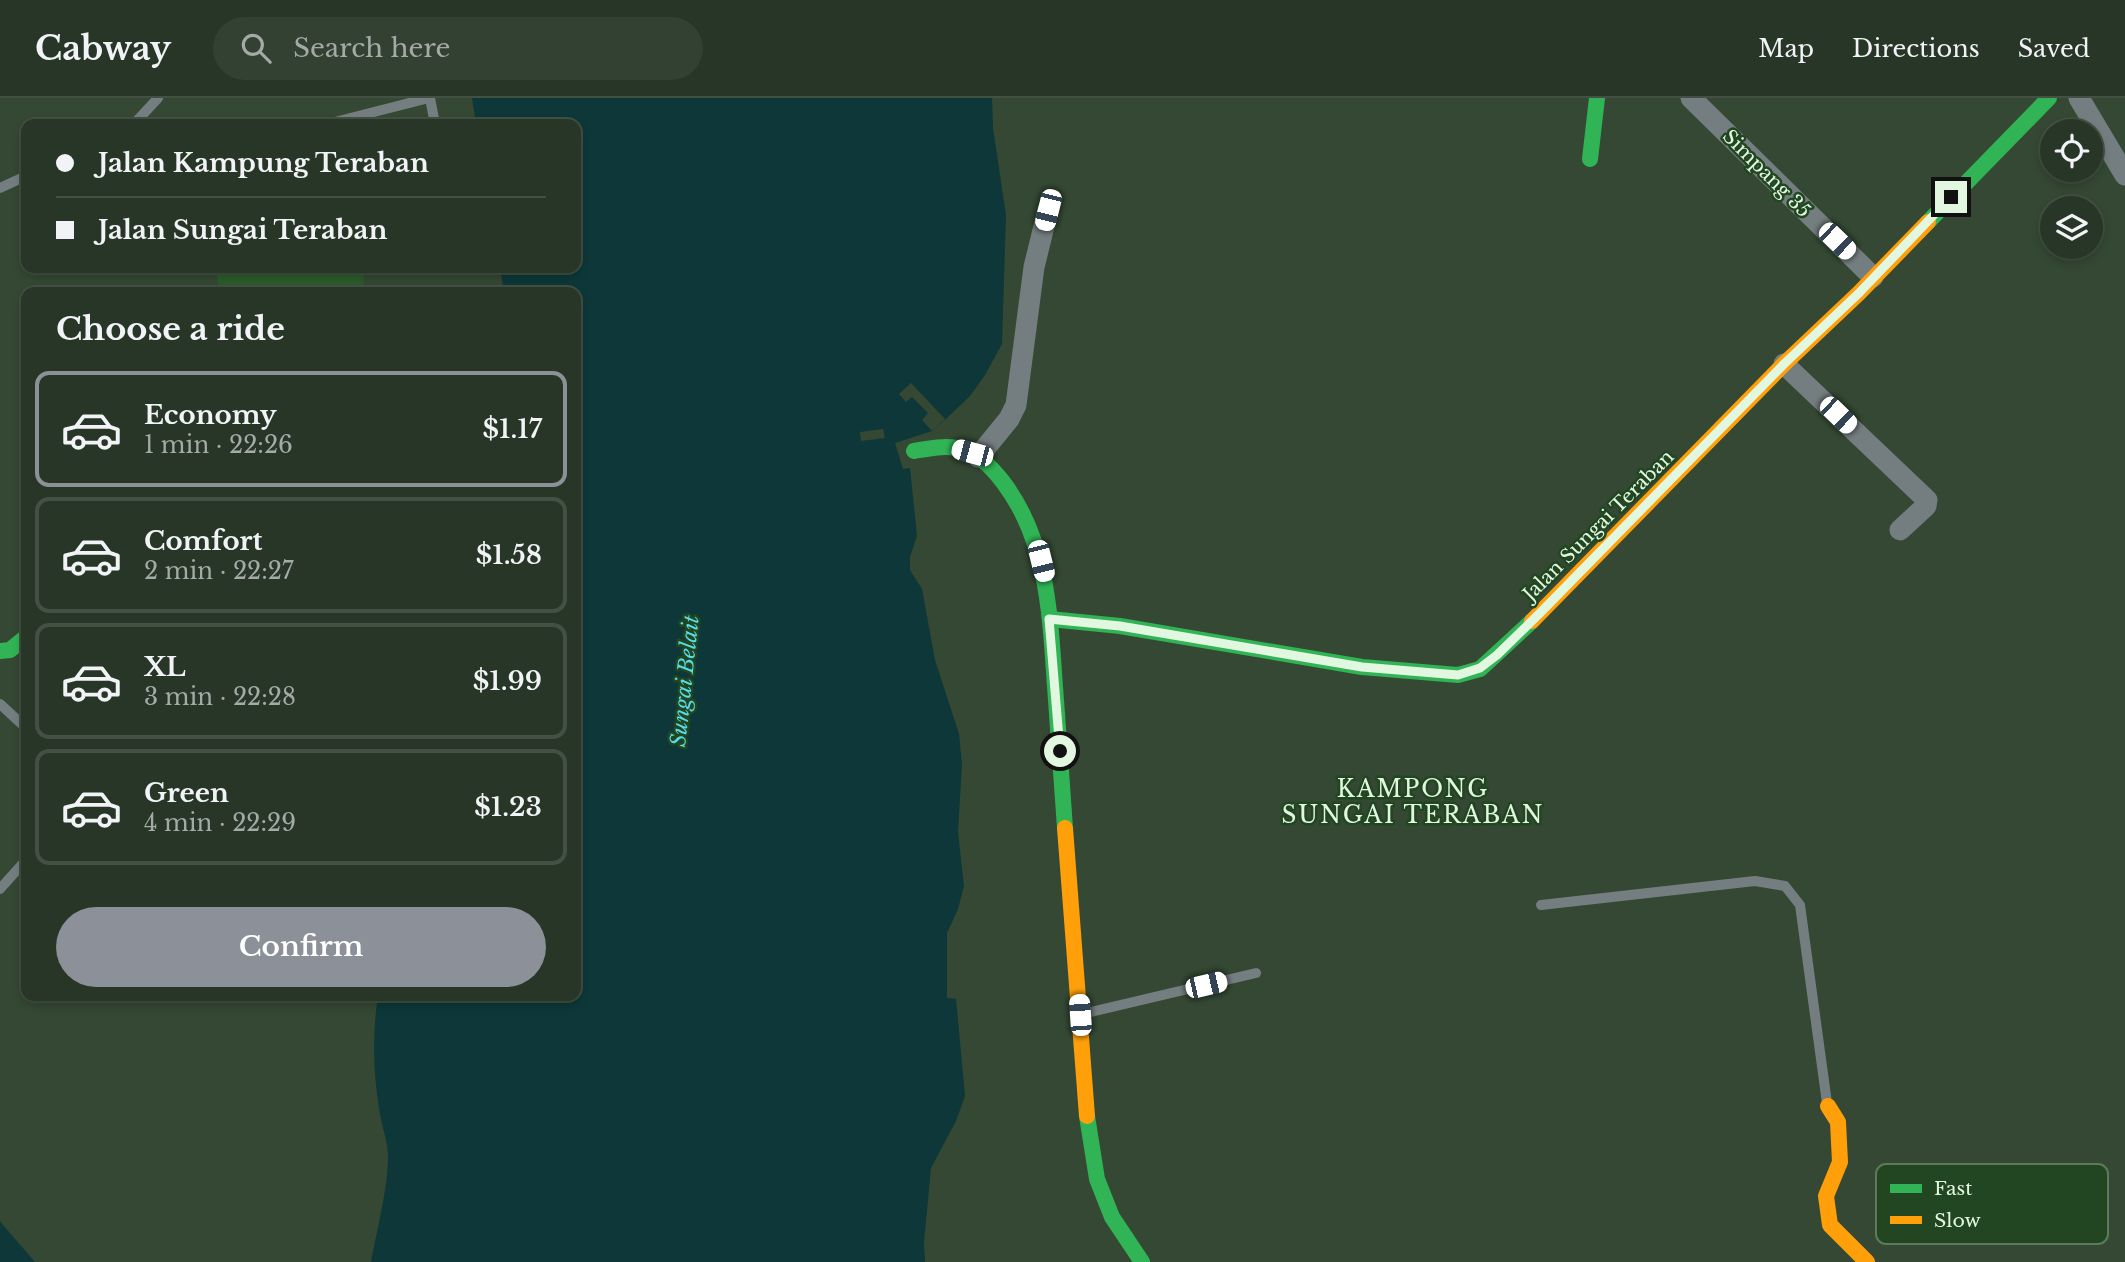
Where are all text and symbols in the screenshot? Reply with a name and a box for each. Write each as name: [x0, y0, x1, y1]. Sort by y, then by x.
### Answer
search box: [213, 17, 703, 80]
text: Cabway: [35, 28, 171, 69]
icon: search: [237, 29, 275, 67]
text: Search here: [293, 32, 450, 64]
text: Map: [1758, 34, 1814, 63]
text: Directions: [1852, 34, 1980, 63]
text: Saved: [2018, 34, 2090, 63]
map controls: [2040, 119, 2103, 259]
button: locate: [2040, 119, 2103, 182]
street label: Simpang 35: [1718, 125, 1815, 222]
text: Jalan Kampung Teraban: [98, 147, 429, 179]
route end: [1935, 181, 1967, 213]
car: [1033, 187, 1064, 233]
button: layers: [2040, 196, 2103, 259]
text: Jalan Sungai Teraban: [98, 214, 387, 246]
car: [1815, 219, 1860, 263]
text: Choose a ride: [56, 309, 285, 349]
car: [1816, 393, 1861, 437]
icon: car: [60, 398, 123, 461]
text: Economy: [144, 399, 277, 431]
text: $1.17: [482, 413, 542, 445]
text: 1 min · 22:26: [144, 431, 293, 459]
car: [949, 437, 996, 469]
street label: Jalan Sungai Teraban: [1516, 445, 1679, 608]
icon: car: [60, 524, 123, 587]
text: Comfort: [144, 525, 262, 557]
car: [1026, 538, 1057, 584]
text: $1.58: [476, 539, 542, 571]
text: 2 min · 22:27: [144, 557, 294, 585]
water label: Sungai Belait: [665, 614, 705, 748]
icon: car: [60, 650, 123, 713]
text: XL: [144, 651, 186, 683]
text: $1.99: [473, 665, 542, 697]
text: 3 min · 22:28: [144, 683, 296, 711]
route start: [1044, 735, 1076, 767]
district label: KAMPONG SUNGAI TERABAN: [1282, 775, 1544, 829]
icon: car: [60, 776, 123, 839]
text: Green: [144, 777, 229, 809]
text: $1.23: [474, 791, 542, 823]
text: 4 min · 22:29: [144, 809, 296, 837]
button: Confirm: [56, 907, 546, 987]
car: [1184, 970, 1229, 1000]
car: [1069, 993, 1092, 1037]
legend: [1876, 1164, 2108, 1244]
text: Fast: [1934, 1177, 1973, 1200]
text: Slow: [1934, 1209, 1981, 1232]

